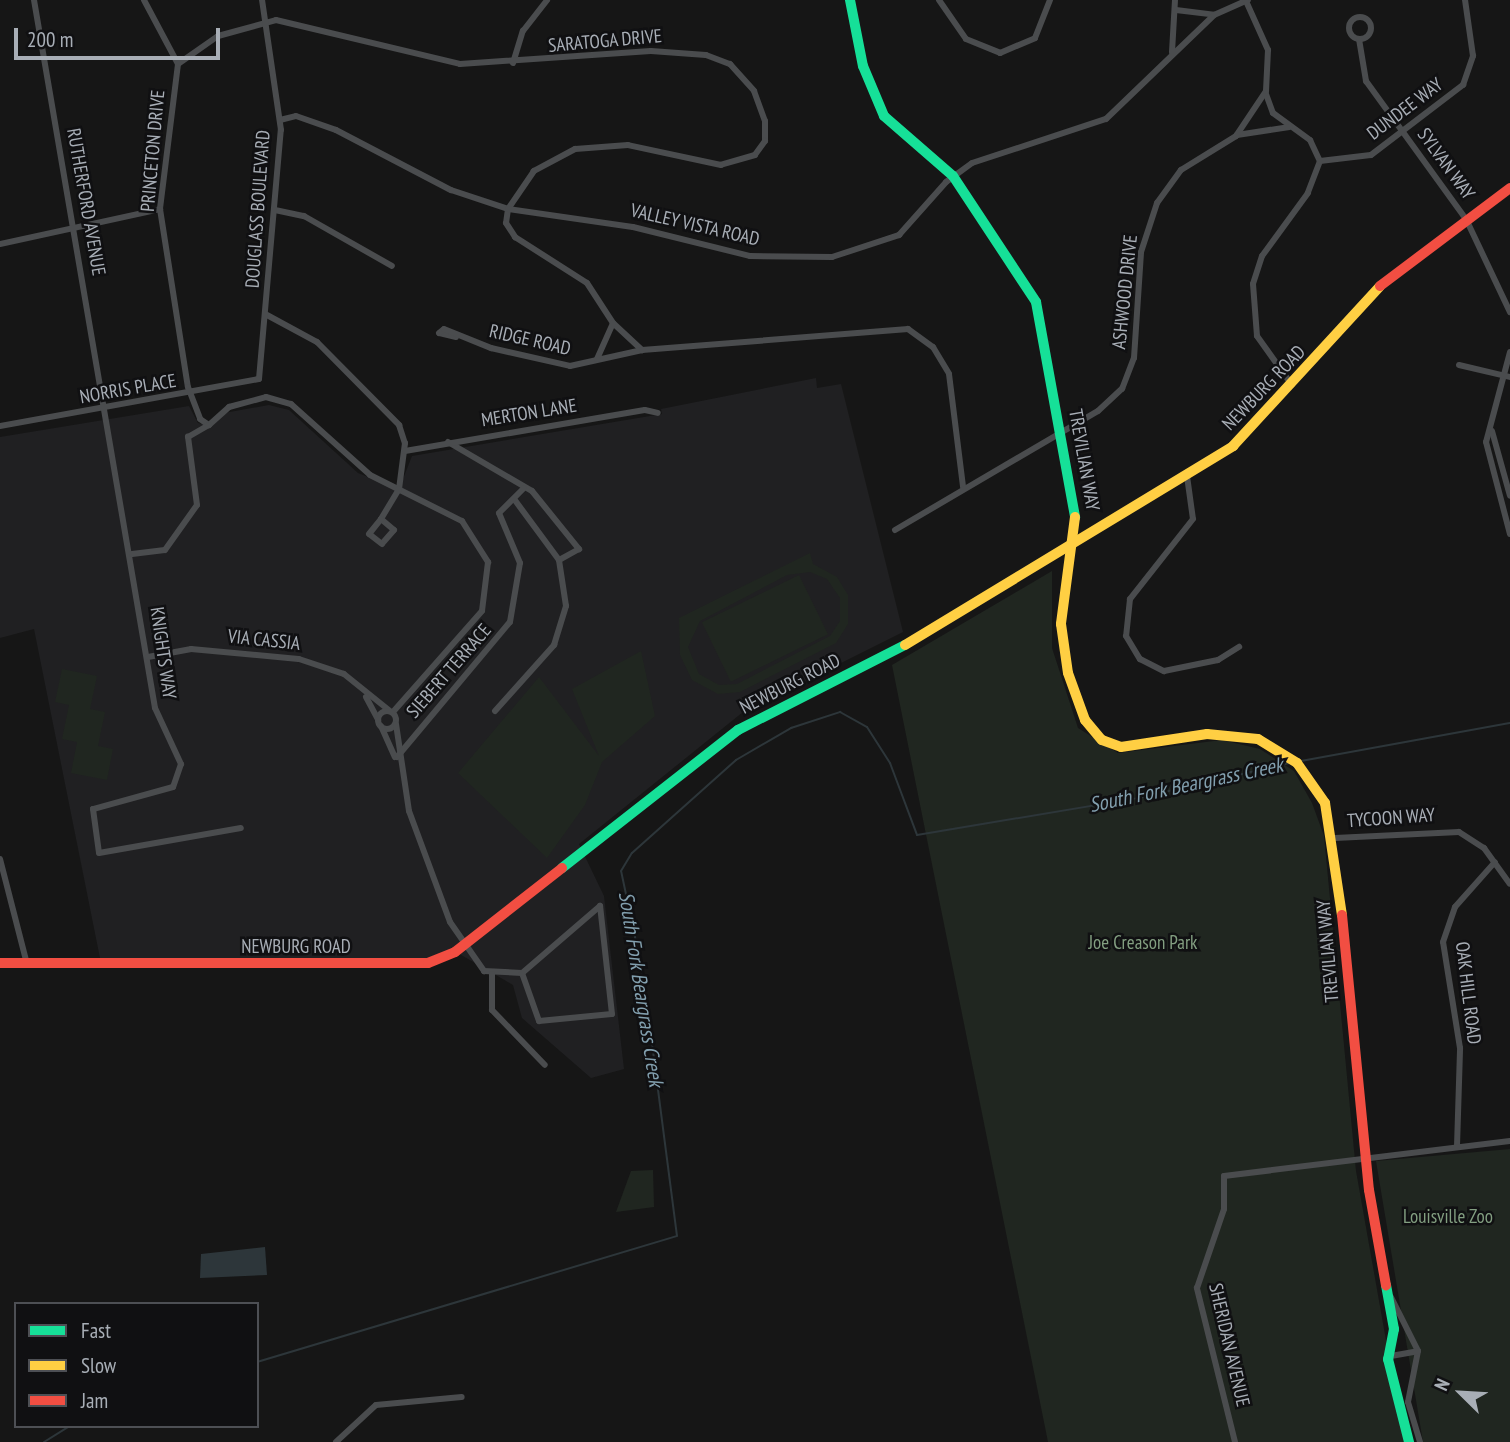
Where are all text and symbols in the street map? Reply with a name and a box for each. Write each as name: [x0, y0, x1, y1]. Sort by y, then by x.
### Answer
scale bar: [18, 14, 224, 58]
street label: SARATOGA DRIVE: [547, 25, 663, 57]
text: 200 m: [27, 26, 73, 53]
street label: DUNDEE WAY: [1363, 73, 1447, 145]
street label: PRINCETON DRIVE: [136, 89, 170, 213]
street label: SYLVAN WAY: [1412, 124, 1480, 204]
street label: RUTHERFORD AVENUE: [62, 126, 110, 278]
street label: DOUGLASS BOULEVARD: [241, 129, 275, 289]
street label: VALLEY VISTA ROAD: [628, 199, 762, 251]
street label: ASHWOOD DRIVE: [1108, 234, 1142, 350]
street label: RIDGE ROAD: [487, 320, 573, 360]
street label: NEWBURG ROAD: [1218, 341, 1310, 435]
street label: NORRIS PLACE: [78, 369, 178, 409]
street label: MERTON LANE: [480, 394, 578, 432]
street label: TREVILIAN WAY: [1064, 407, 1104, 513]
street label: KNIGHTS WAY: [145, 605, 181, 701]
street label: SIEBERT TERRACE: [402, 619, 496, 723]
street label: VIA CASSIA: [226, 625, 302, 655]
street label: NEWBURG ROAD: [736, 649, 844, 719]
water label: South Fork Beargrass Creek: [1087, 752, 1285, 818]
street label: TYCOON WAY: [1346, 804, 1436, 832]
water label: South Fork Beargrass Creek: [613, 889, 669, 1089]
street label: TREVILIAN WAY: [1312, 899, 1344, 1003]
park label: Joe Creason Park: [1088, 932, 1198, 954]
street label: NEWBURG ROAD: [241, 936, 351, 958]
street label: OAK HILL ROAD: [1450, 940, 1486, 1046]
park label: Louisville Zoo: [1403, 1206, 1493, 1228]
street label: SHERIDAN AVENUE: [1204, 1281, 1254, 1409]
legend: [14, 1302, 259, 1428]
text: Fast: [81, 1317, 111, 1344]
text: Slow: [81, 1352, 116, 1379]
north arrow: [1426, 1358, 1496, 1428]
text: N: [1429, 1375, 1455, 1394]
text: Jam: [81, 1387, 108, 1414]

